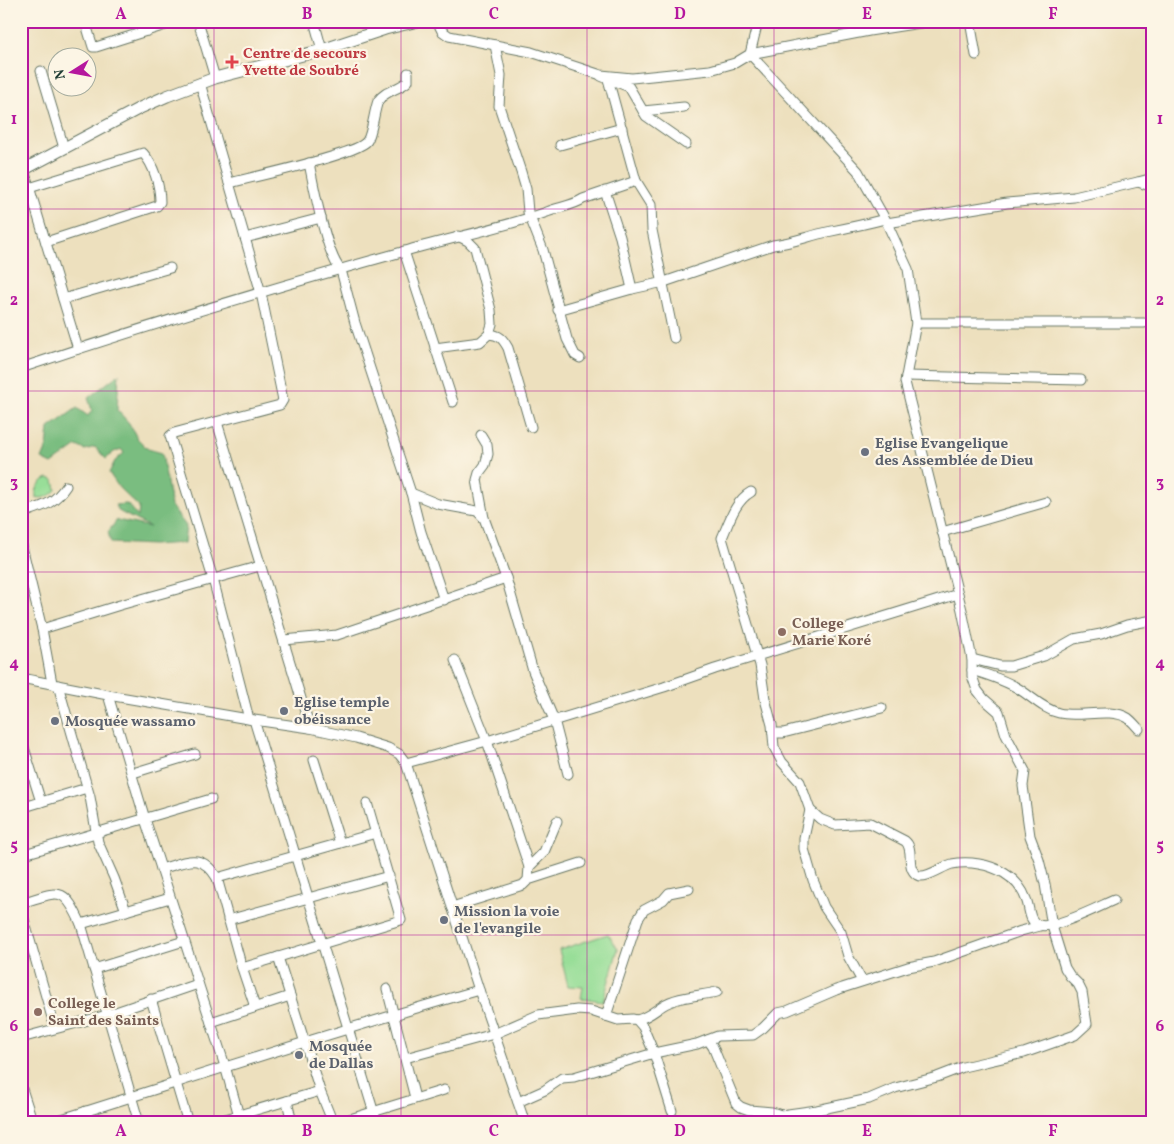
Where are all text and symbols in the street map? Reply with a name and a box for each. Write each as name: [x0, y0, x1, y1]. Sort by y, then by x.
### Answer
text: A: [115, 4, 127, 26]
text: B: [302, 4, 313, 26]
text: C: [489, 4, 499, 26]
text: D: [674, 4, 686, 26]
text: E: [862, 4, 872, 26]
text: F: [1048, 4, 1058, 26]
place label: Centre de secours Yvette de Soubré: [243, 44, 367, 82]
north arrow: [48, 48, 98, 98]
marker: Centre de secours Yvette de Soubré: [225, 55, 239, 69]
text: N: [50, 67, 71, 81]
text: 1: [11, 109, 17, 131]
text: 1: [1157, 109, 1163, 131]
text: 2: [10, 290, 18, 312]
text: 2: [1156, 290, 1164, 312]
place label: Eglise Evangelique des Assemblée de Dieu: [875, 434, 1034, 472]
marker: Eglise Evangelique des Assemblée de Dieu: [859, 446, 871, 458]
text: 3: [10, 472, 18, 494]
text: 3: [1156, 472, 1164, 494]
place label: College Marie Koré: [792, 614, 871, 652]
marker: College Marie Koré: [776, 626, 788, 638]
text: 4: [9, 653, 19, 675]
text: 4: [1155, 653, 1165, 675]
place label: Eglise temple obéissance: [294, 693, 390, 731]
marker: Eglise temple obéissance: [278, 705, 290, 717]
place label: Mosquée wassamo: [65, 712, 196, 733]
marker: Mosquée wassamo: [49, 715, 61, 727]
text: 5: [10, 835, 18, 857]
text: 5: [1156, 835, 1164, 857]
place label: Mission la voie de l'evangile: [454, 902, 560, 940]
marker: Mission la voie de l'evangile: [438, 914, 450, 926]
place label: College le Saint des Saints: [48, 994, 159, 1032]
marker: College le Saint des Saints: [32, 1006, 44, 1018]
text: 6: [10, 1016, 19, 1038]
text: 6: [1156, 1016, 1165, 1038]
place label: Mosquée de Dallas: [309, 1037, 373, 1075]
marker: Mosquée de Dallas: [293, 1049, 305, 1061]
text: A: [115, 1121, 127, 1143]
text: B: [302, 1121, 313, 1143]
text: C: [489, 1121, 499, 1143]
text: D: [674, 1121, 686, 1143]
text: E: [862, 1121, 872, 1143]
text: F: [1048, 1121, 1058, 1143]

